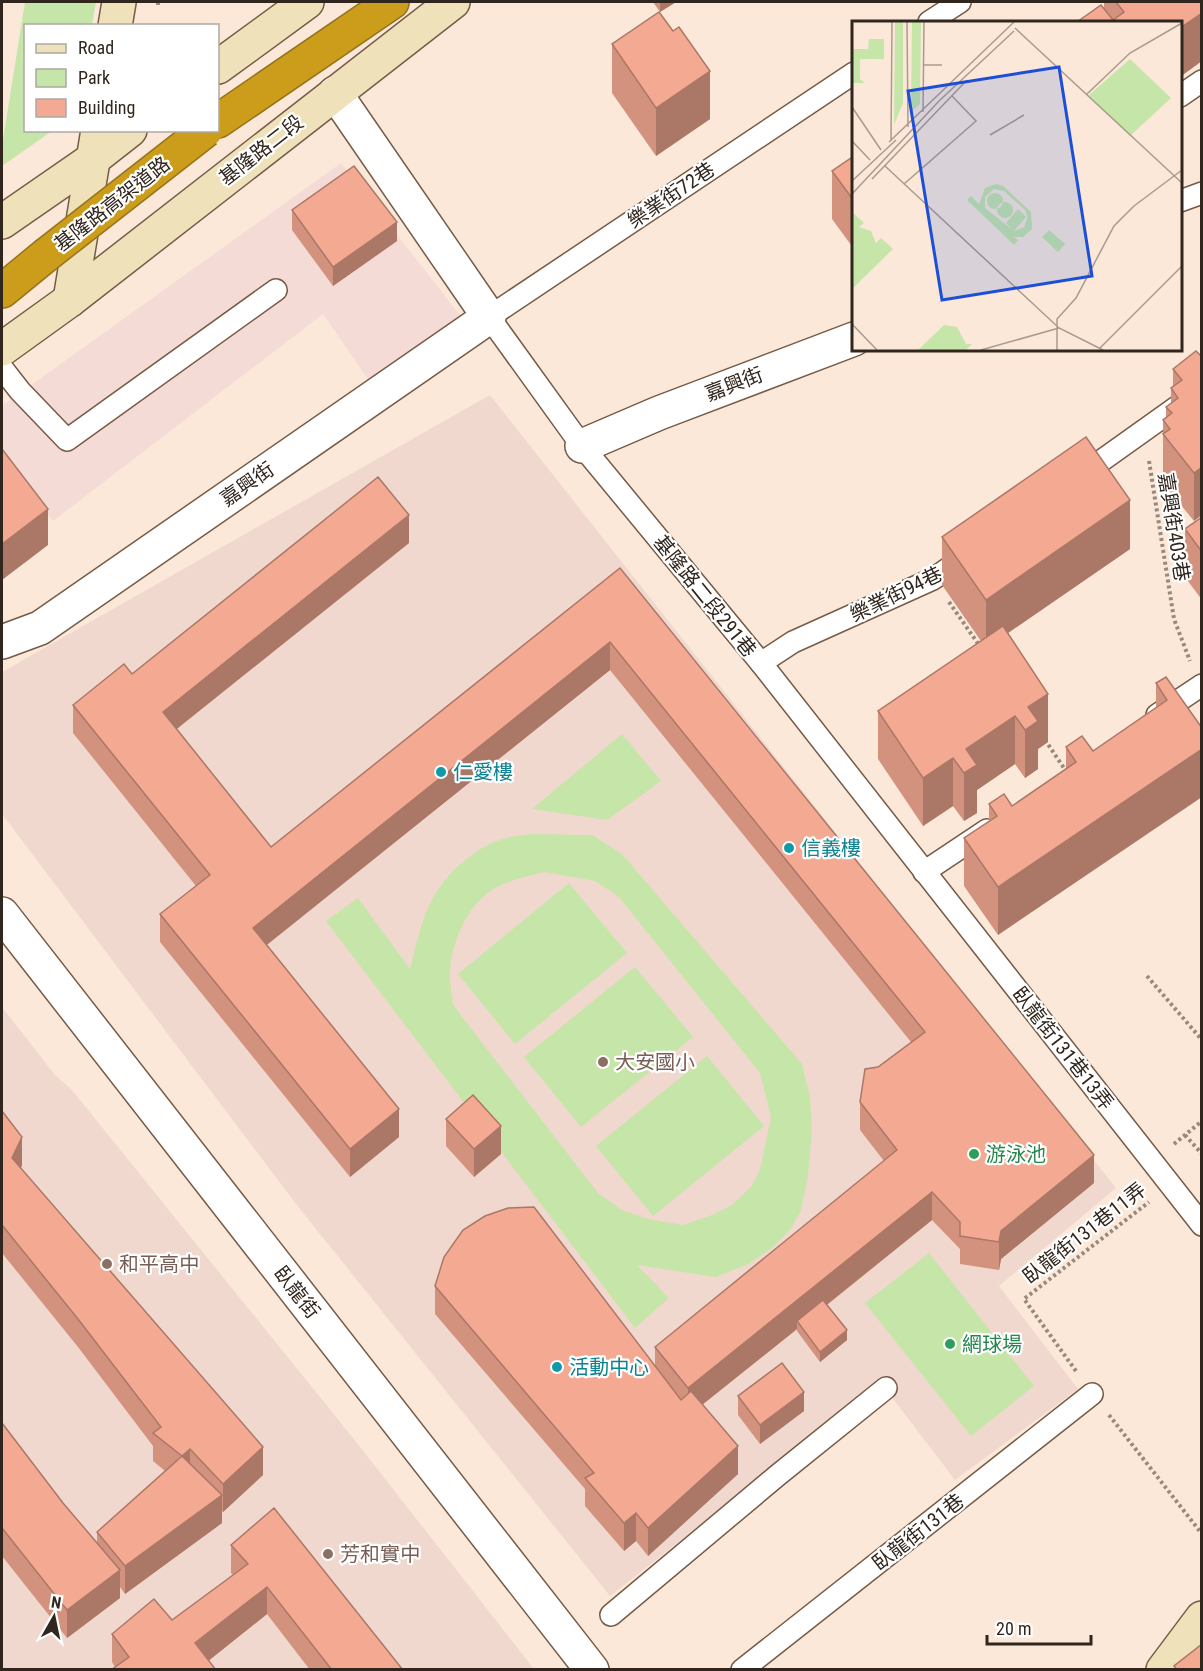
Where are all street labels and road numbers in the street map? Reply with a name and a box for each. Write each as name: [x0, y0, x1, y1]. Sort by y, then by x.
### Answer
street label: 基隆路二段: [214, 110, 308, 190]
street label: 基隆路高架道路: [49, 151, 175, 257]
street label: 樂業街72巷: [623, 157, 719, 233]
street label: 嘉興街: [702, 362, 766, 406]
street label: 嘉興街: [216, 457, 278, 511]
street label: 嘉興街403巷: [1154, 471, 1194, 583]
street label: 基隆路二段291巷: [649, 530, 761, 662]
street label: 樂業街94巷: [846, 561, 946, 627]
street label: 臥龍街131巷13弄: [1008, 982, 1118, 1114]
street label: 臥龍街131巷11弄: [1018, 1178, 1150, 1288]
street label: 臥龍街: [269, 1261, 325, 1323]
street label: 臥龍街131巷: [867, 1489, 969, 1575]

